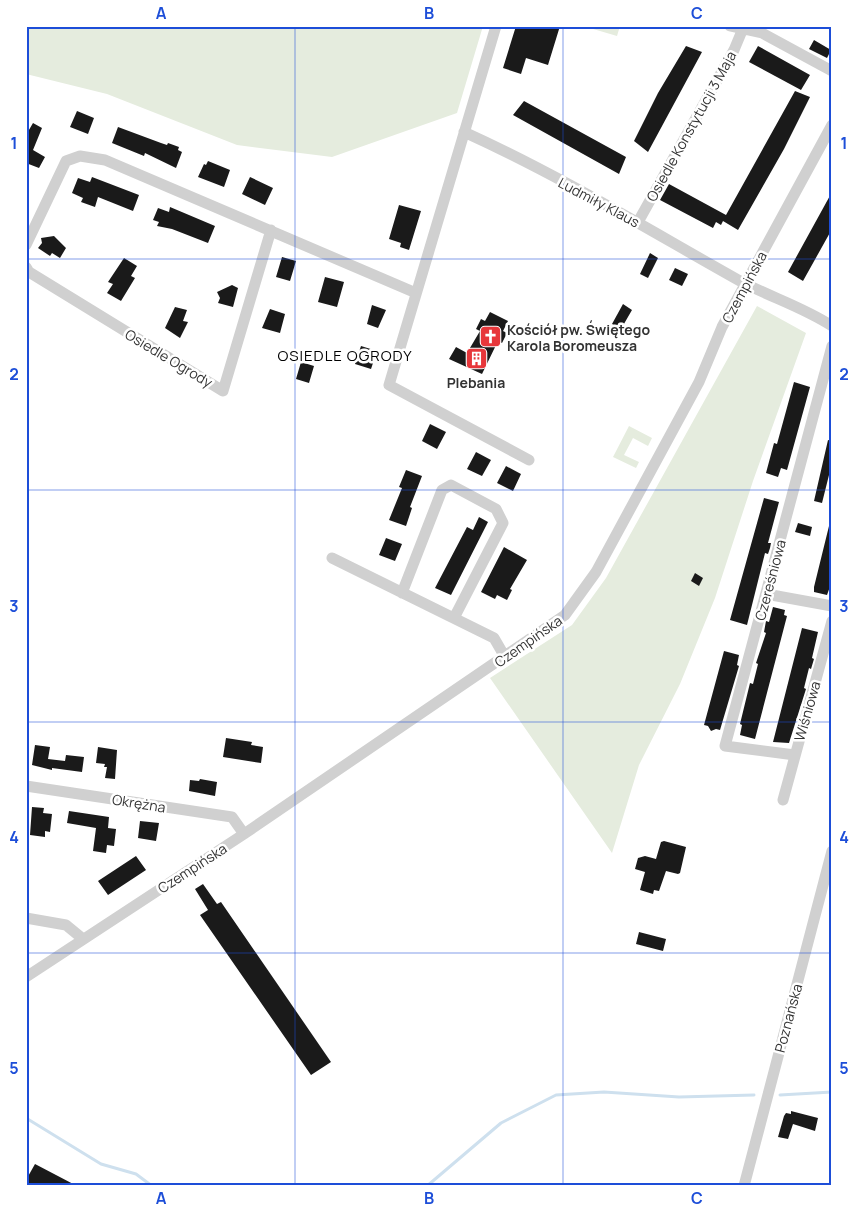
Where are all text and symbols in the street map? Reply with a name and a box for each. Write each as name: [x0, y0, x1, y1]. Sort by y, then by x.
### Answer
text: A: [156, 2, 167, 24]
text: B: [424, 2, 434, 24]
text: C: [691, 2, 703, 24]
street label: Osiedle Konstytucji 3 Maja: [642, 47, 740, 205]
text: 1: [10, 132, 18, 154]
text: 1: [840, 132, 848, 154]
street label: Ludmiły Klaus: [555, 173, 643, 231]
street label: Czempińska: [717, 248, 771, 326]
place label: Kościół pw. Świętego Karola Boromeusza: [507, 320, 650, 355]
street label: Osiedle Ogrody: [122, 324, 217, 392]
church icon: Kościół pw. Świętego Karola Boromeusza: [479, 325, 503, 349]
district label: OSIEDLE OGRODY: [277, 345, 413, 366]
building icon: Plebania: [464, 347, 488, 371]
text: 2: [9, 363, 19, 385]
text: 2: [839, 363, 849, 385]
place label: Plebania: [447, 373, 505, 392]
street label: Czereśniowa: [750, 537, 790, 623]
text: 3: [9, 595, 19, 617]
text: 3: [839, 595, 849, 617]
street label: Czempińska: [490, 611, 566, 671]
street label: Wiśniowa: [789, 679, 825, 743]
street label: Okrężna: [111, 789, 167, 817]
text: 4: [9, 826, 19, 848]
text: 4: [839, 826, 849, 848]
street label: Czempińska: [154, 839, 230, 897]
street label: Poznańska: [770, 982, 806, 1054]
text: 5: [9, 1057, 19, 1079]
text: 5: [839, 1057, 849, 1079]
text: A: [156, 1187, 167, 1209]
text: B: [424, 1187, 434, 1209]
text: C: [691, 1187, 703, 1209]

